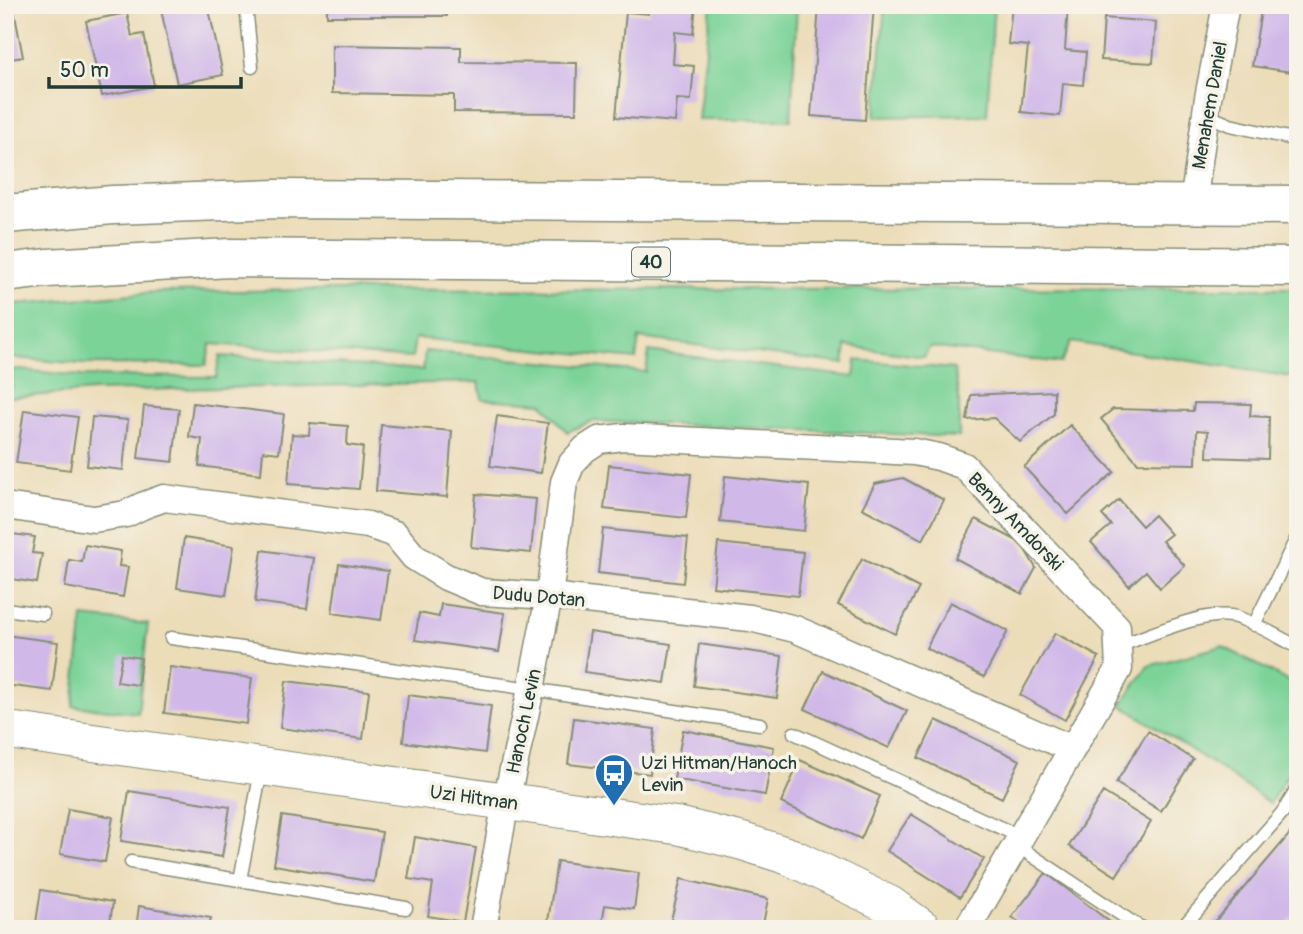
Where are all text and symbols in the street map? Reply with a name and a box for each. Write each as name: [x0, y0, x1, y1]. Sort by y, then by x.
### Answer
street label: Menahem Daniel: [1187, 39, 1233, 171]
scale bar: [49, 46, 242, 90]
text: 50 m: [60, 57, 109, 84]
road number: 40: [632, 248, 670, 276]
street label: Benny Amdorski: [962, 467, 1068, 576]
street label: Dudu Dotan: [492, 581, 586, 613]
street label: Hanoch Levin: [501, 666, 547, 776]
place label: Uzi Hitman/Hanoch Levin: [641, 751, 797, 797]
bus stop icon: Uzi Hitman/Hanoch Levin: [593, 752, 635, 807]
street label: Uzi Hitman: [428, 780, 520, 816]

